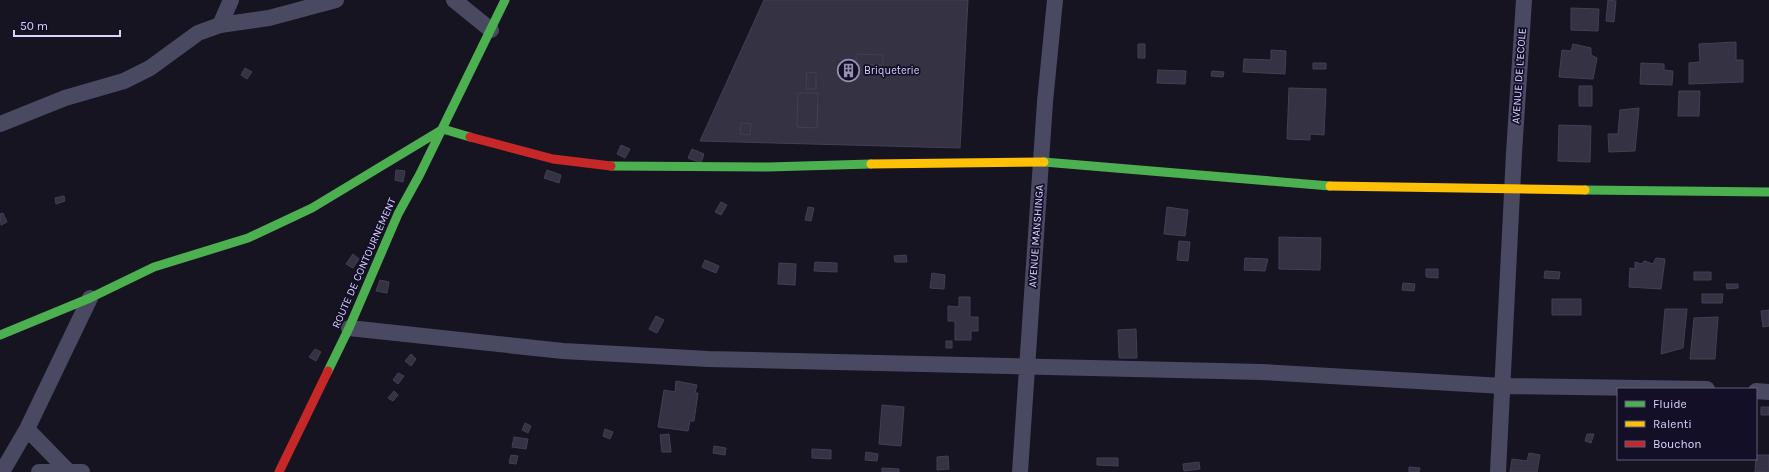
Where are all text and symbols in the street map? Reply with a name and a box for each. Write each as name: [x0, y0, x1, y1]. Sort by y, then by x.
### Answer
scale bar: [14, 12, 120, 38]
text: 50 m: [20, 19, 48, 33]
street label: AVENUE DE L'ECOLE: [1509, 28, 1529, 124]
building icon: Briqueterie: [835, 57, 861, 83]
place label: Briqueterie: [864, 64, 920, 77]
street label: AVENUE MANSHINGA: [1026, 183, 1046, 288]
street label: ROUTE DE CONTOURNEMENT: [329, 195, 399, 330]
legend: [1617, 388, 1757, 460]
text: Fluide: [1653, 397, 1687, 411]
text: Ralenti: [1653, 417, 1692, 431]
text: Bouchon: [1653, 437, 1702, 451]

